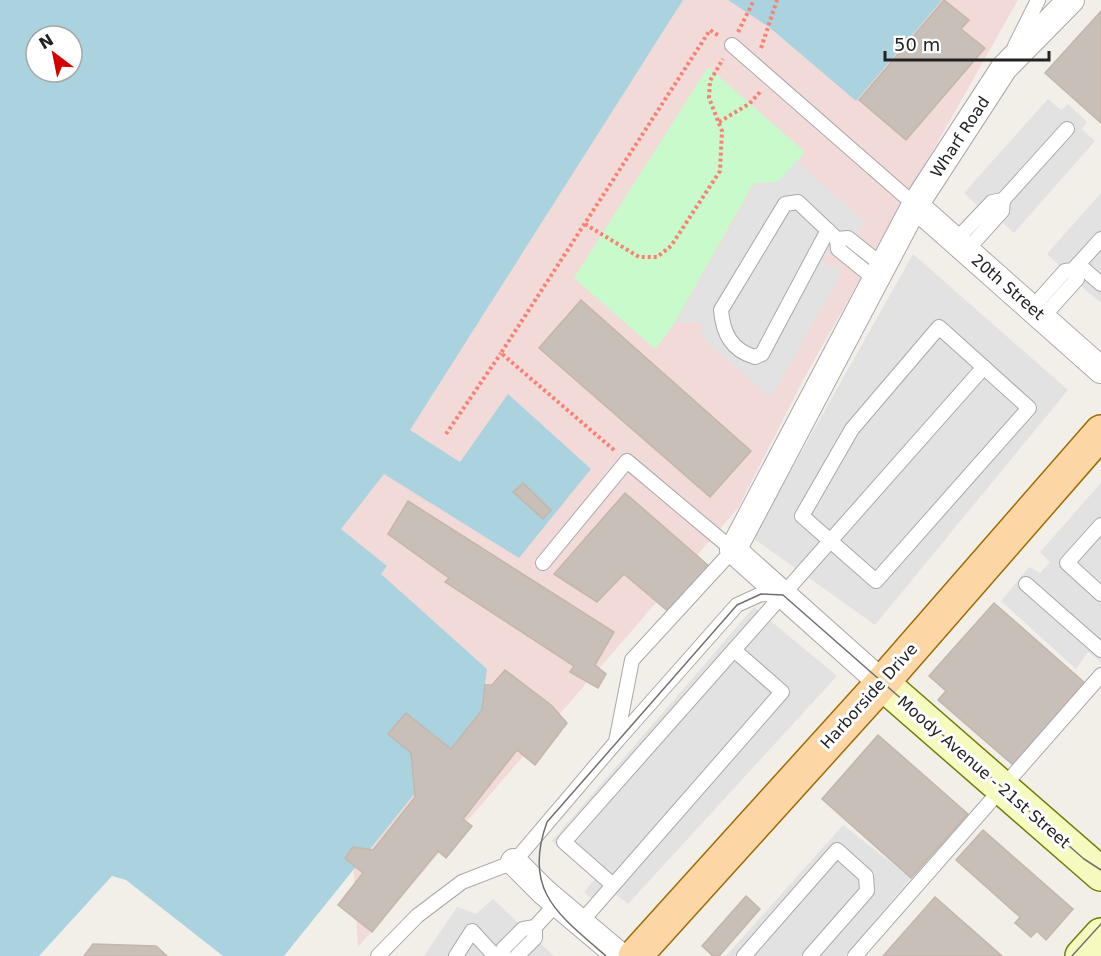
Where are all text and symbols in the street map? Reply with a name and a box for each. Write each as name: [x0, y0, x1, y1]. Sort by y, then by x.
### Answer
north arrow: [24, 24, 84, 84]
scale bar: [885, 24, 1048, 62]
text: N: [36, 30, 57, 53]
text: 50 m: [894, 34, 940, 55]
street label: Wharf Road: [927, 93, 993, 181]
street label: 20th Street: [968, 250, 1048, 324]
street label: Harborside Drive: [817, 639, 921, 753]
street label: Moody Avenue - 21st Street: [894, 692, 1074, 852]

